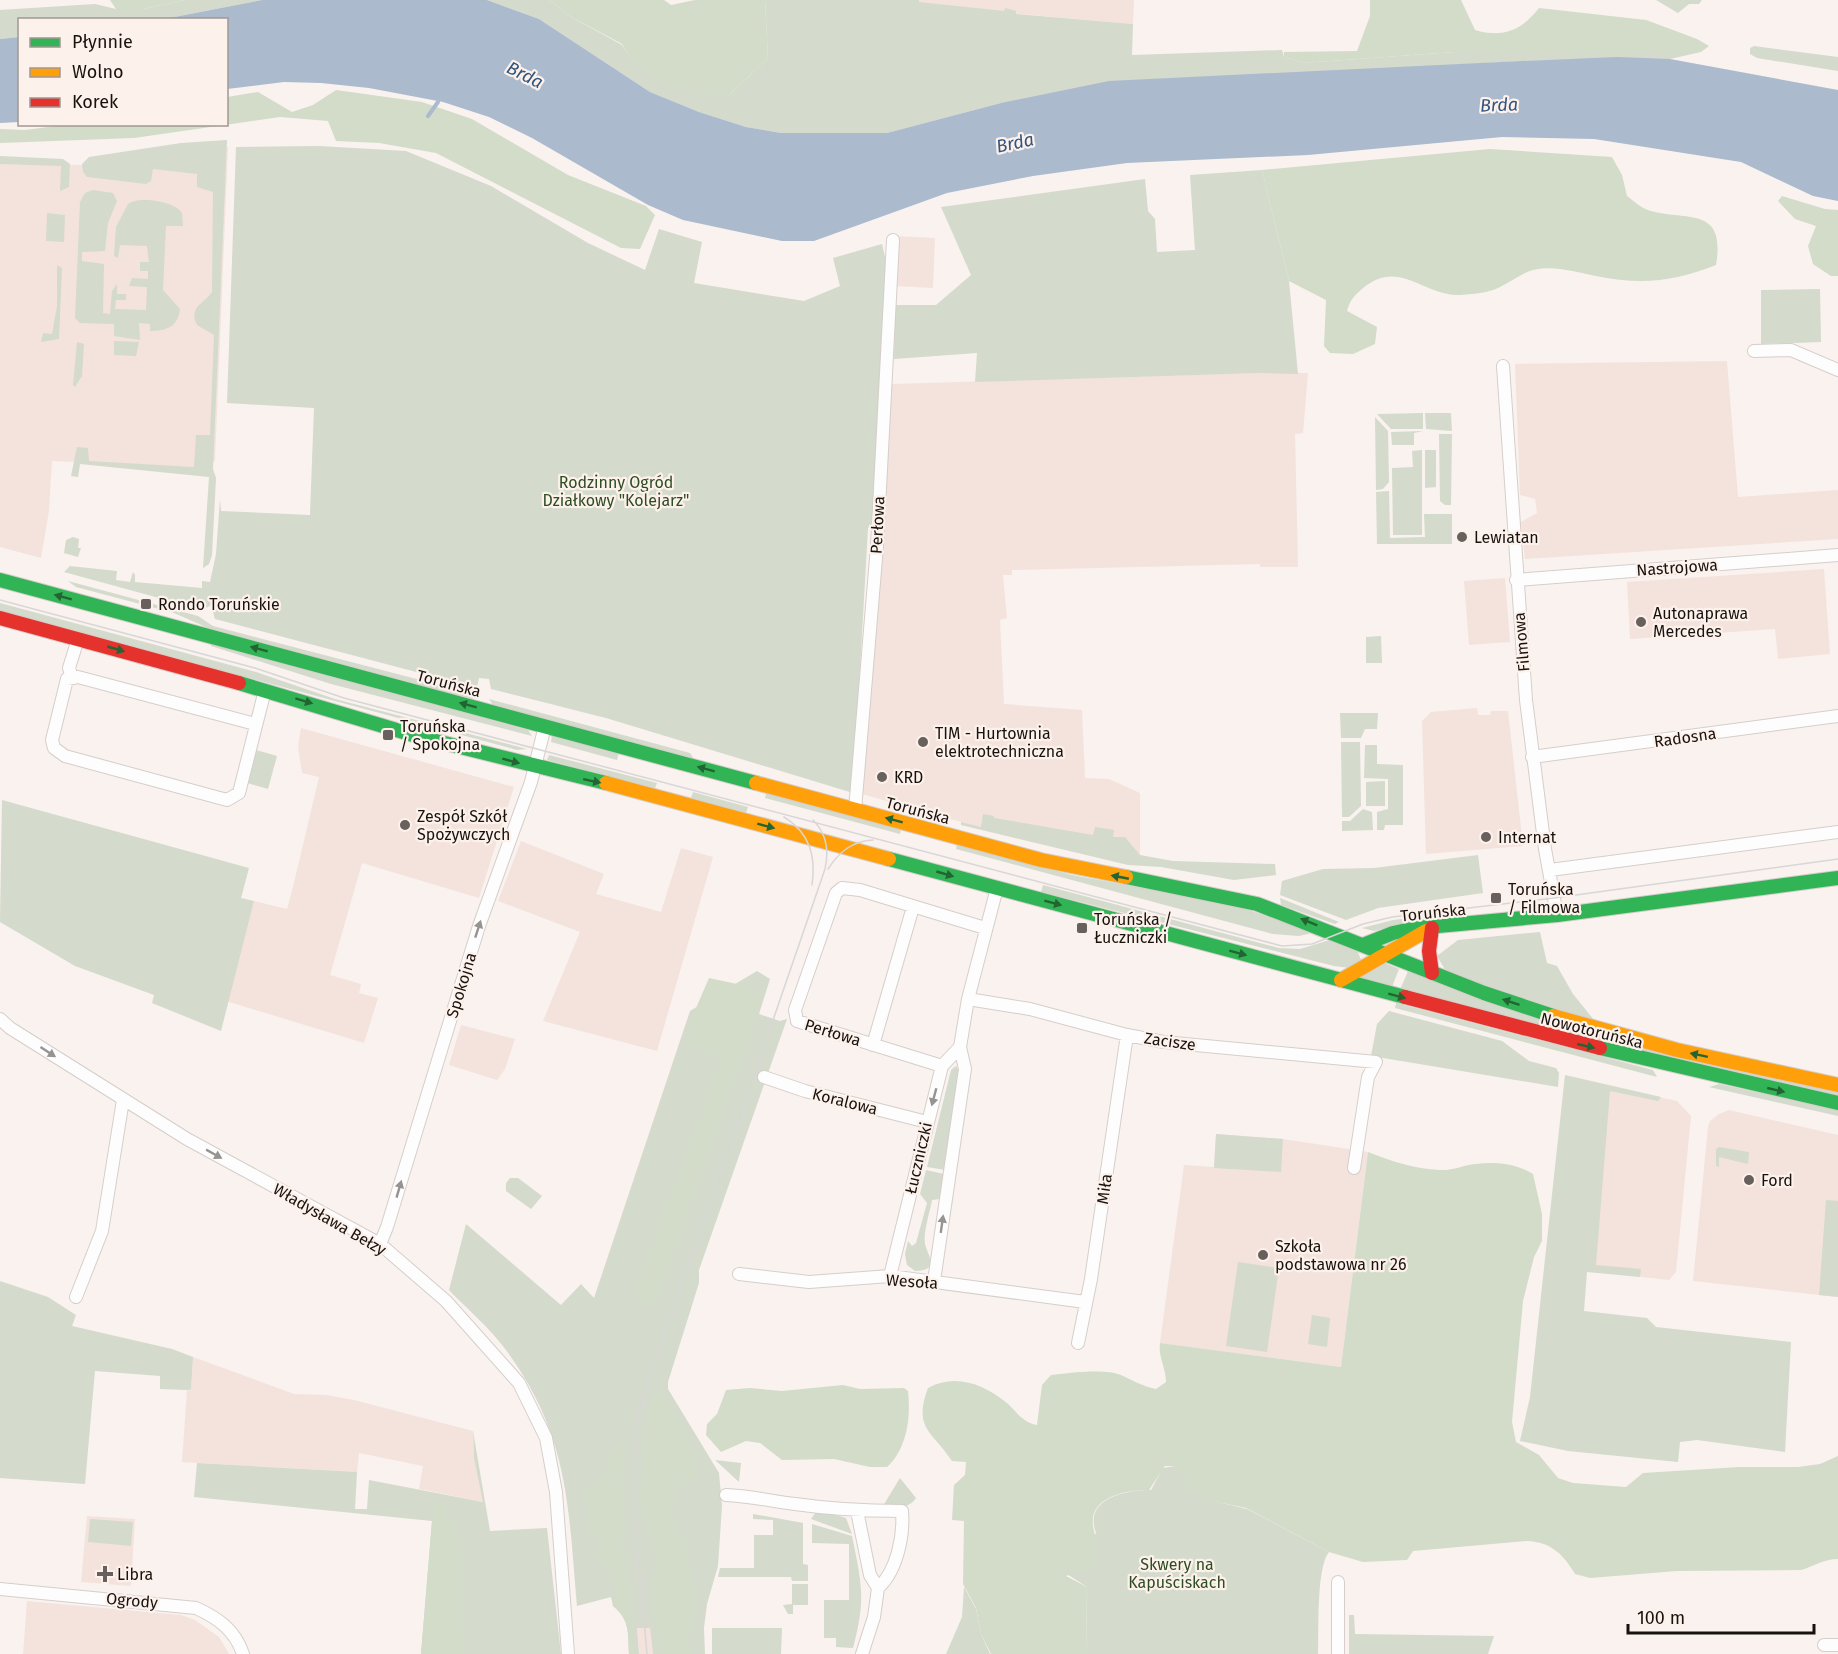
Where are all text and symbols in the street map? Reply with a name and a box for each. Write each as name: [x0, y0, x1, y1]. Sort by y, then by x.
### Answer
legend: [18, 18, 228, 126]
text: Płynnie: [72, 31, 133, 53]
water label: Brda: [503, 57, 547, 93]
text: Wolno: [72, 61, 124, 83]
text: Korek: [72, 91, 119, 113]
water label: Brda: [1480, 93, 1518, 117]
water label: Brda: [994, 128, 1036, 158]
park label: Rodzinny Ogród Działkowy "Kolejarz": [543, 473, 690, 510]
street label: Perłowa: [866, 496, 889, 554]
place label: Lewiatan: [1474, 528, 1539, 547]
marker: Lewiatan: [1455, 530, 1469, 544]
street label: Nastrojowa: [1636, 555, 1718, 580]
one-way arrow: [54, 592, 72, 601]
place label: Rondo Toruńskie: [158, 595, 280, 614]
marker: Rondo Toruńskie: [139, 597, 153, 611]
place label: Autonaprawa Mercedes: [1653, 604, 1748, 641]
street label: Filmowa: [1509, 611, 1534, 672]
marker: Autonaprawa Mercedes: [1634, 615, 1648, 629]
one-way arrow: [250, 644, 268, 653]
one-way arrow: [107, 645, 125, 655]
street label: Toruńska: [415, 666, 483, 701]
one-way arrow: [295, 697, 313, 706]
one-way arrow: [459, 699, 477, 709]
place label: Toruńska / Spokojna: [400, 717, 480, 754]
place label: TIM - Hurtownia elektrotechniczna: [935, 724, 1064, 761]
street label: Radosna: [1653, 724, 1717, 751]
marker: Toruńska / Spokojna: [381, 728, 395, 742]
marker: TIM - Hurtownia elektrotechniczna: [916, 735, 930, 749]
one-way arrow: [502, 757, 520, 766]
one-way arrow: [697, 764, 715, 774]
place label: KRD: [894, 768, 923, 787]
marker: KRD: [875, 770, 889, 784]
one-way arrow: [583, 776, 602, 786]
street label: Toruńska: [884, 793, 952, 828]
place label: Zespół Szkół Spożywczych: [417, 807, 510, 844]
one-way arrow: [885, 815, 903, 825]
marker: Zespół Szkół Spożywczych: [398, 818, 412, 832]
one-way arrow: [757, 821, 775, 831]
place label: Internat: [1498, 828, 1557, 847]
marker: Internat: [1479, 830, 1493, 844]
one-way arrow: [936, 869, 954, 879]
one-way arrow: [1110, 872, 1129, 881]
place label: Toruńska / Filmowa: [1508, 880, 1580, 917]
marker: Toruńska / Filmowa: [1489, 891, 1503, 905]
one-way arrow: [1044, 899, 1062, 908]
street label: Toruńska: [1399, 900, 1467, 925]
place label: Toruńska / Łuczniczki: [1094, 910, 1172, 947]
one-way arrow: [1300, 917, 1318, 926]
one-way arrow: [474, 920, 483, 938]
marker: Toruńska / Łuczniczki: [1075, 921, 1089, 935]
one-way arrow: [1229, 948, 1247, 958]
street label: Spokojna: [443, 950, 480, 1020]
one-way arrow: [1388, 992, 1406, 1001]
one-way arrow: [1502, 997, 1520, 1006]
street label: Nowotoruńska: [1539, 1009, 1645, 1052]
street label: Perłowa: [802, 1015, 863, 1050]
street label: Zacisze: [1143, 1028, 1197, 1055]
one-way arrow: [1577, 1041, 1595, 1051]
one-way arrow: [40, 1046, 56, 1057]
one-way arrow: [1689, 1050, 1708, 1059]
street label: Koralowa: [810, 1084, 880, 1119]
one-way arrow: [1767, 1085, 1785, 1095]
one-way arrow: [928, 1088, 938, 1106]
street label: Łuczniczki: [901, 1120, 936, 1196]
one-way arrow: [206, 1149, 223, 1159]
place label: Ford: [1761, 1171, 1793, 1190]
street label: Miła: [1093, 1173, 1116, 1205]
marker: Ford: [1742, 1173, 1756, 1187]
street label: Władysława Bełzy: [270, 1179, 390, 1260]
one-way arrow: [395, 1180, 404, 1198]
one-way arrow: [938, 1214, 947, 1233]
place label: Szkoła podstawowa nr 26: [1275, 1237, 1406, 1274]
marker: Szkoła podstawowa nr 26: [1256, 1248, 1270, 1262]
street label: Wesoła: [885, 1270, 939, 1293]
park label: Skwery na Kapuściskach: [1128, 1555, 1226, 1592]
place label: Libra: [117, 1565, 153, 1584]
marker: Libra: [98, 1567, 112, 1581]
street label: Ogrody: [105, 1589, 159, 1612]
scale bar: [1628, 1597, 1814, 1635]
text: 100 m: [1637, 1607, 1685, 1629]

